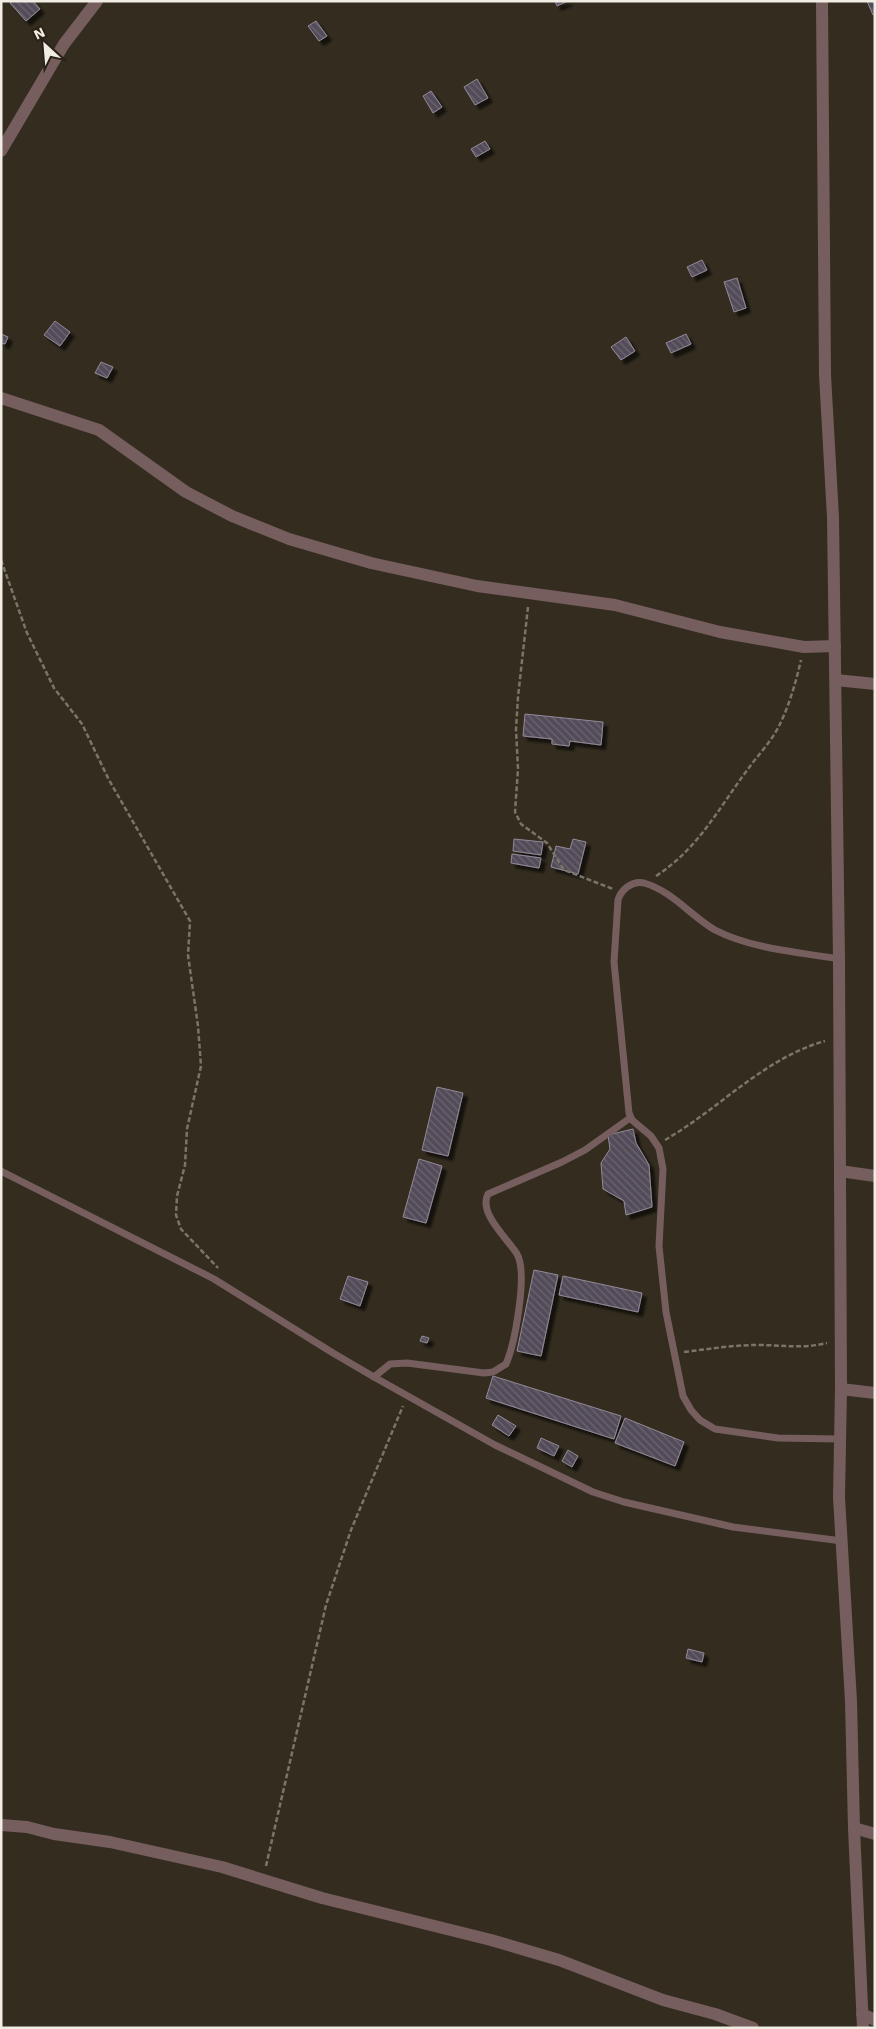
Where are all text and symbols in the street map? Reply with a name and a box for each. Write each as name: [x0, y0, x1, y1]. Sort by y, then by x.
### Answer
north arrow: [20, 20, 70, 70]
text: N: [31, 24, 47, 43]

